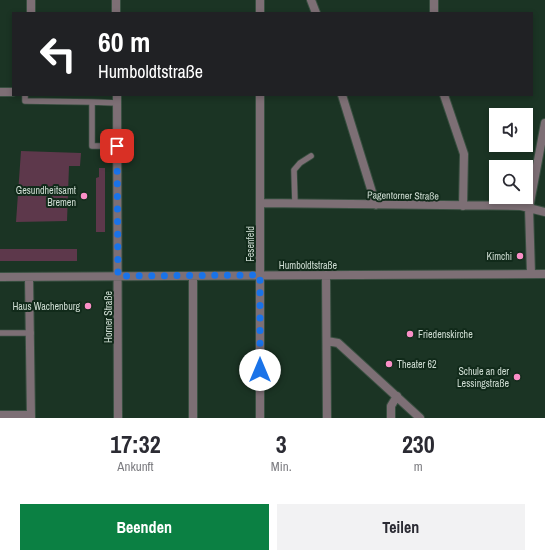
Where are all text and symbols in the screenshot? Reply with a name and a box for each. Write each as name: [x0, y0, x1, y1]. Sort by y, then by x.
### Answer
text: 60 m: [98, 23, 150, 61]
icon: left: [32, 28, 84, 80]
text: Humboldtstraße: [98, 59, 203, 84]
map controls: [489, 108, 533, 204]
button: sound: [489, 108, 533, 152]
pin: [100, 129, 134, 163]
icon: arrive: [106, 135, 128, 157]
button: search: [489, 160, 533, 204]
place label: Gesundheitsamt Bremen: [16, 184, 77, 209]
street label: Pagentorner Straße: [367, 188, 440, 203]
marker: Gesundheitsamt Bremen: [79, 191, 89, 201]
street label: Fesenfeld: [244, 226, 257, 262]
place label: Kimchi: [486, 250, 512, 263]
marker: Kimchi: [515, 251, 525, 261]
street label: Humboldtstraße: [279, 259, 338, 272]
street label: Horner Straße: [102, 291, 115, 343]
place label: Haus Wachenburg: [12, 300, 80, 313]
marker: Haus Wachenburg: [83, 301, 93, 311]
place label: Friedenskirche: [418, 328, 473, 341]
marker: Friedenskirche: [405, 329, 415, 339]
position arrow: [239, 349, 281, 391]
place label: Theater 62: [397, 358, 437, 371]
marker: Theater 62: [384, 359, 394, 369]
place label: Schule an der Lessingstraße: [457, 365, 509, 390]
marker: Schule an der Lessingstraße: [512, 372, 522, 382]
text: 17:32: [110, 428, 161, 460]
text: 3: [276, 428, 287, 460]
text: 230: [402, 428, 435, 460]
text: Ankunft: [117, 458, 154, 475]
text: Min.: [271, 458, 292, 475]
text: m: [414, 458, 423, 475]
button: Beenden: [20, 504, 269, 550]
button: Teilen: [277, 504, 525, 550]

